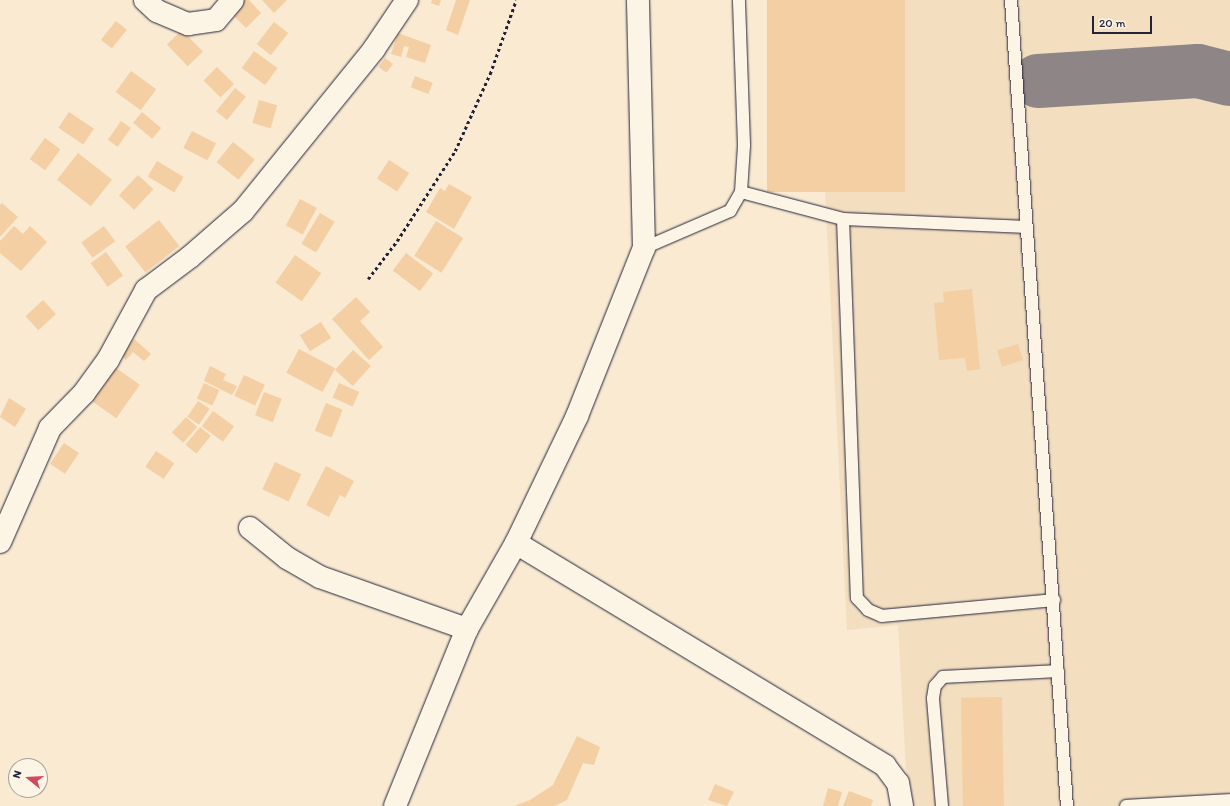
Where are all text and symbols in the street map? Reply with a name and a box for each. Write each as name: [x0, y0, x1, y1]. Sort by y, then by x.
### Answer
scale bar: [1094, 8, 1154, 34]
text: 20 m: [1099, 16, 1126, 30]
north arrow: [8, 758, 48, 798]
text: N: [10, 769, 24, 780]

